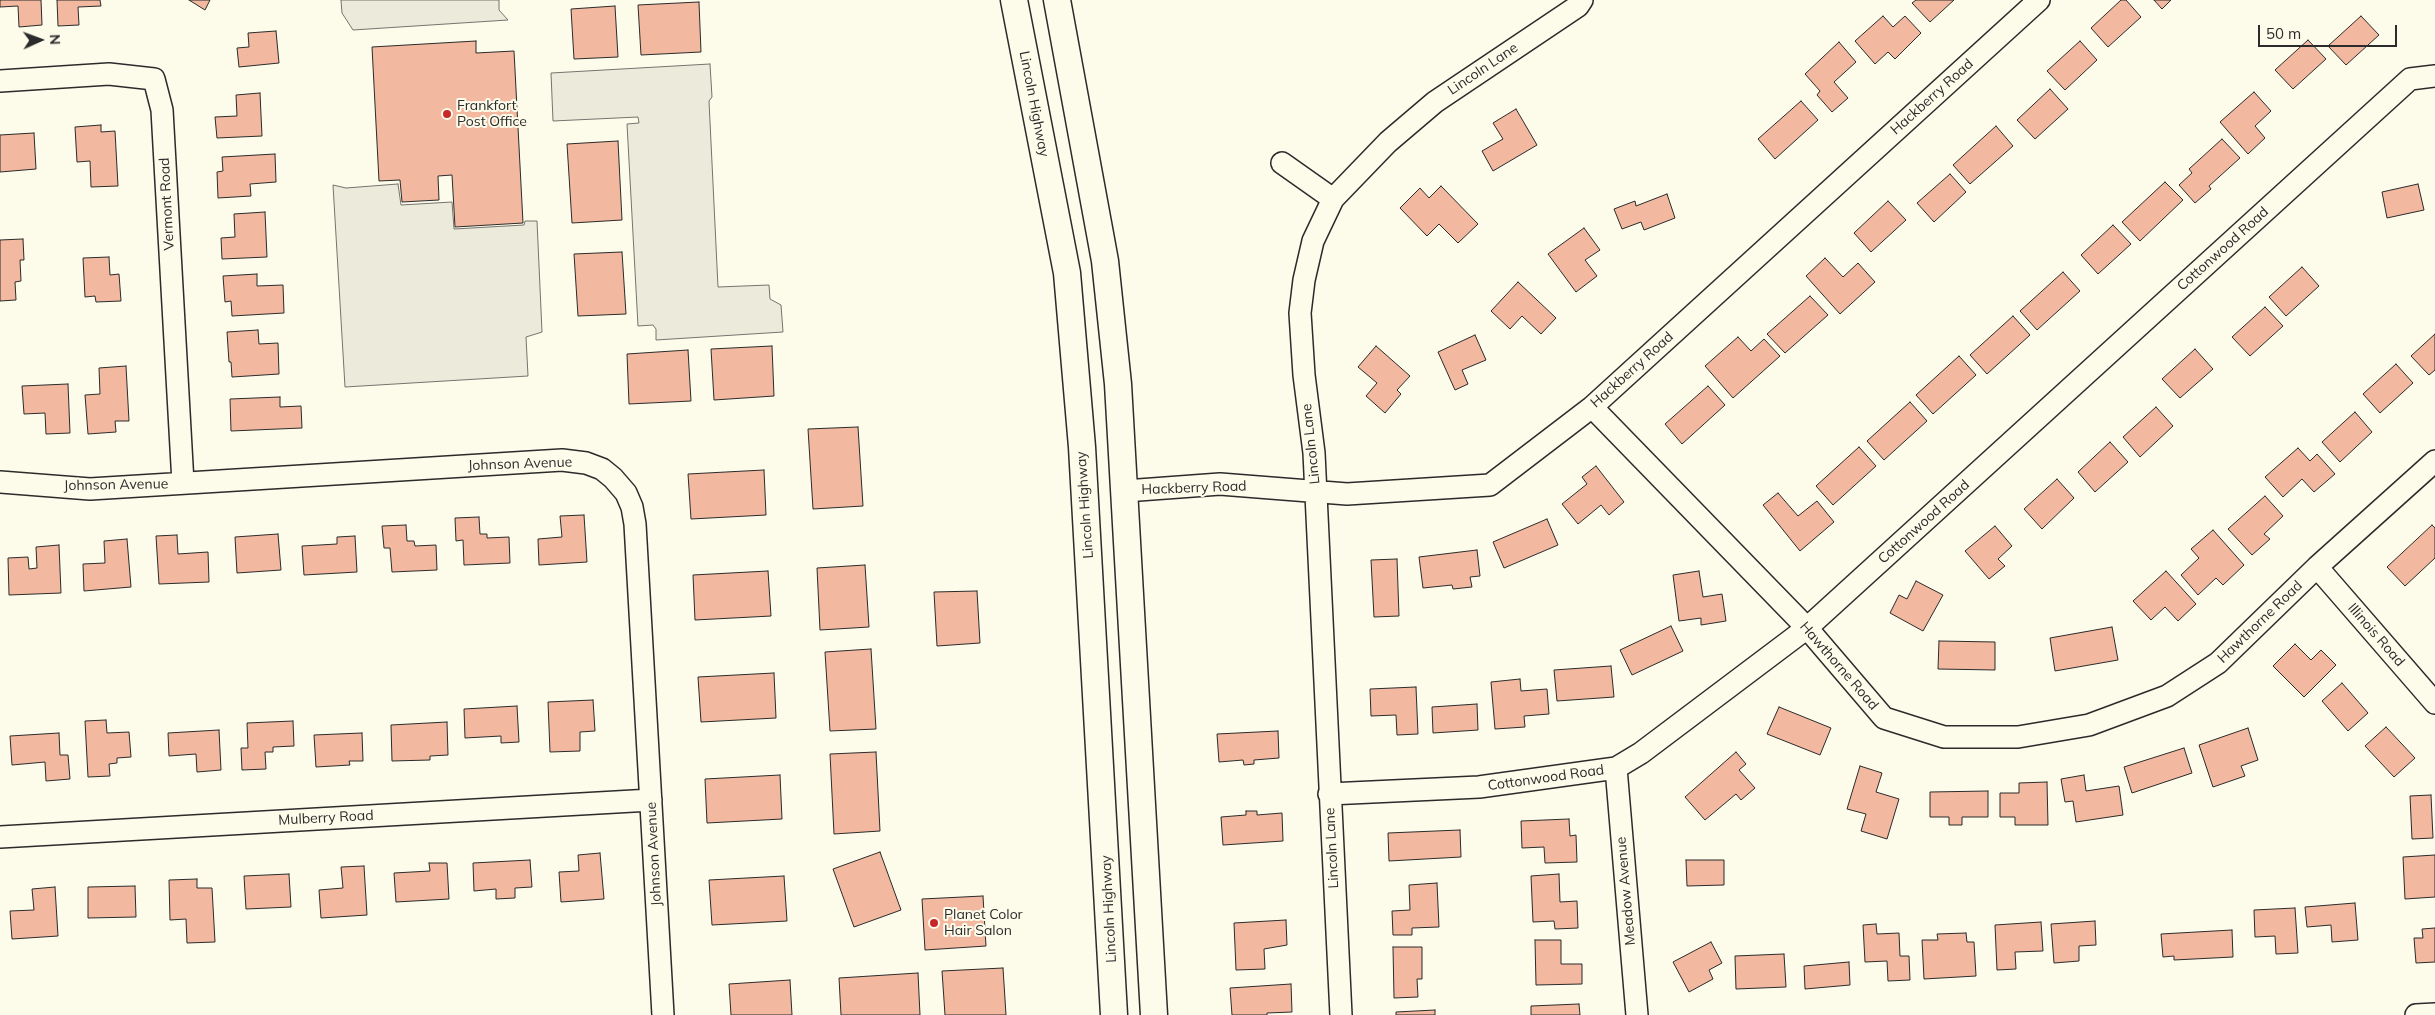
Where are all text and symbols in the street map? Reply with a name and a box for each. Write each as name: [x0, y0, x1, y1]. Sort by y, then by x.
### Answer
north arrow: [15, 15, 65, 65]
scale bar: [2260, 15, 2399, 47]
text: 50 m: [2266, 24, 2301, 43]
text: N: [46, 34, 64, 45]
street label: Lincoln Lane: [1445, 39, 1521, 99]
street label: Lincoln Highway: [1015, 50, 1053, 158]
street label: Hackberry Road: [1887, 56, 1977, 138]
place label: Frankfort Post Office: [457, 98, 527, 130]
marker: Frankfort Post Office: [441, 108, 453, 120]
street label: Vermont Road: [156, 157, 178, 251]
street label: Cottonwood Road: [2174, 204, 2272, 294]
street label: Hackberry Road: [1587, 329, 1677, 411]
street label: Lincoln Lane: [1298, 403, 1324, 485]
street label: Lincoln Highway: [1073, 451, 1097, 559]
street label: Johnson Avenue: [467, 454, 573, 474]
street label: Johnson Avenue: [64, 476, 168, 494]
street label: Cottonwood Road: [1875, 477, 1973, 567]
street label: Hackberry Road: [1141, 478, 1247, 498]
street label: Hawthorne Road: [2214, 577, 2306, 667]
street label: Illinois Road: [2344, 600, 2408, 670]
street label: Hawthorne Road: [1796, 618, 1882, 714]
street label: Cottonwood Road: [1487, 762, 1605, 794]
street label: Johnson Avenue: [643, 801, 665, 907]
street label: Mulberry Road: [278, 807, 374, 829]
street label: Lincoln Lane: [1321, 807, 1343, 889]
street label: Meadow Avenue: [1613, 836, 1639, 946]
street label: Lincoln Highway: [1098, 855, 1120, 963]
place label: Planet Color Hair Salon: [944, 907, 1023, 940]
marker: Planet Color Hair Salon: [928, 917, 940, 929]

